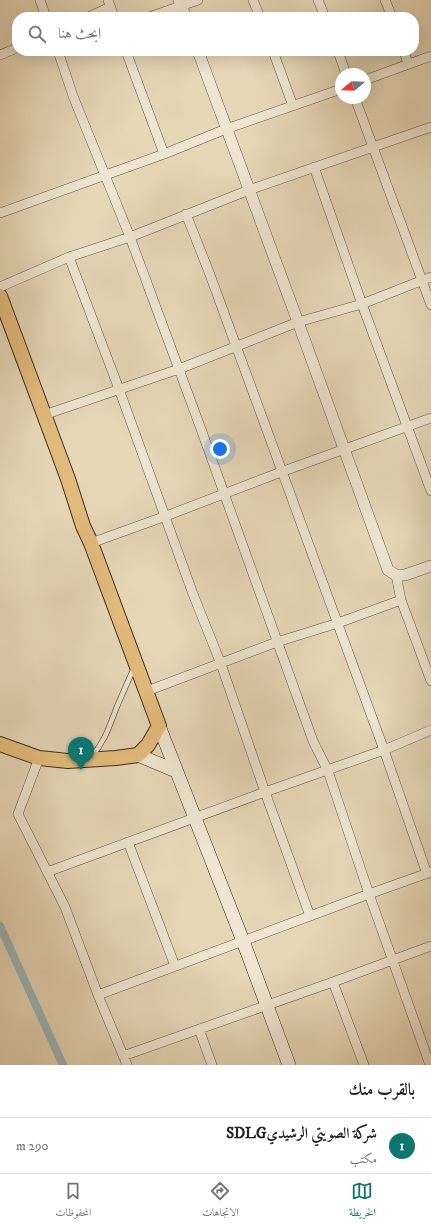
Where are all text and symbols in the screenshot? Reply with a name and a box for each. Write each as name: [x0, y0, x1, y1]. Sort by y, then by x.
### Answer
search box: [12, 12, 419, 56]
icon: search: [26, 23, 48, 45]
text: ابحث هنا: [58, 24, 101, 43]
north arrow: [335, 68, 371, 104]
your location: [210, 439, 230, 459]
pin: 1: [68, 737, 94, 770]
text: بالقرب منك: [349, 1079, 415, 1101]
text: شركة الصويتي الرشيديSDLG: [226, 1124, 377, 1143]
text: 290 m: [16, 1138, 48, 1154]
text: 1: [400, 1138, 404, 1154]
text: مكتب: [350, 1151, 377, 1167]
tab: المحفوظات: [55, 1180, 91, 1223]
tab: الاتجاهات: [202, 1180, 239, 1223]
tab: الخريطة: [349, 1180, 376, 1223]

